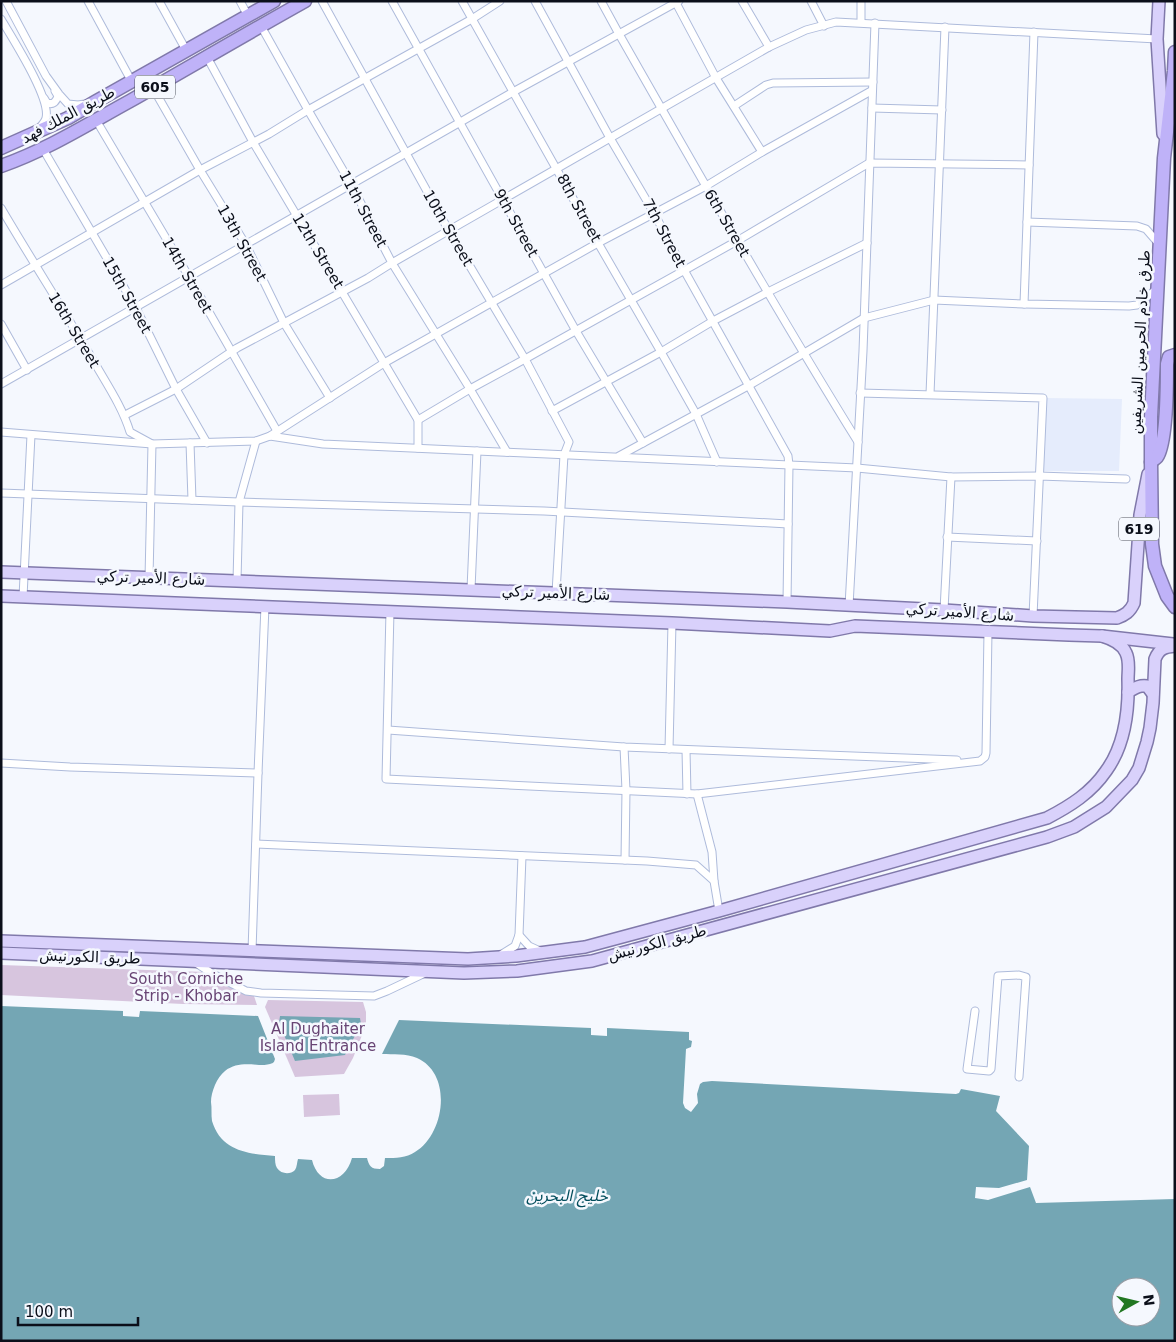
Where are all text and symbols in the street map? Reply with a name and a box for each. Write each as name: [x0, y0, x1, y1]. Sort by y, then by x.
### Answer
road number: 605: [135, 75, 175, 98]
street label: طريق الملك فهد: [18, 83, 118, 147]
street label: 11th Street: [335, 167, 391, 251]
street label: 8th Street: [553, 171, 605, 245]
street label: 9th Street: [490, 186, 542, 260]
street label: 6th Street: [700, 186, 754, 260]
street label: 10th Street: [419, 187, 477, 269]
street label: 7th Street: [638, 196, 690, 271]
street label: 13th Street: [214, 202, 270, 285]
street label: 12th Street: [288, 210, 348, 292]
street label: 14th Street: [158, 234, 216, 316]
street label: طرق خادم الحرمين الشريفين: [1126, 249, 1154, 435]
street label: 15th Street: [99, 254, 155, 337]
street label: 16th Street: [44, 289, 104, 371]
road number: 619: [1119, 518, 1159, 540]
street label: شارع الأمير تركي: [96, 566, 206, 590]
street label: شارع الأمير تركي: [501, 581, 611, 605]
street label: شارع الأمير تركي: [905, 598, 1015, 626]
street label: طريق الكورنيش: [606, 921, 708, 965]
street label: طريق الكورنيش: [39, 946, 141, 968]
park label: South Corniche Strip - Khobar: [129, 970, 243, 1005]
park label: Al Dughaiter Island Entrance: [260, 1020, 376, 1055]
water label: خليج البحرين: [526, 1186, 608, 1208]
north arrow: [1111, 1277, 1161, 1327]
text: N: [1140, 1293, 1158, 1307]
scale bar: [18, 1294, 138, 1326]
text: 100 m: [25, 1303, 73, 1321]

